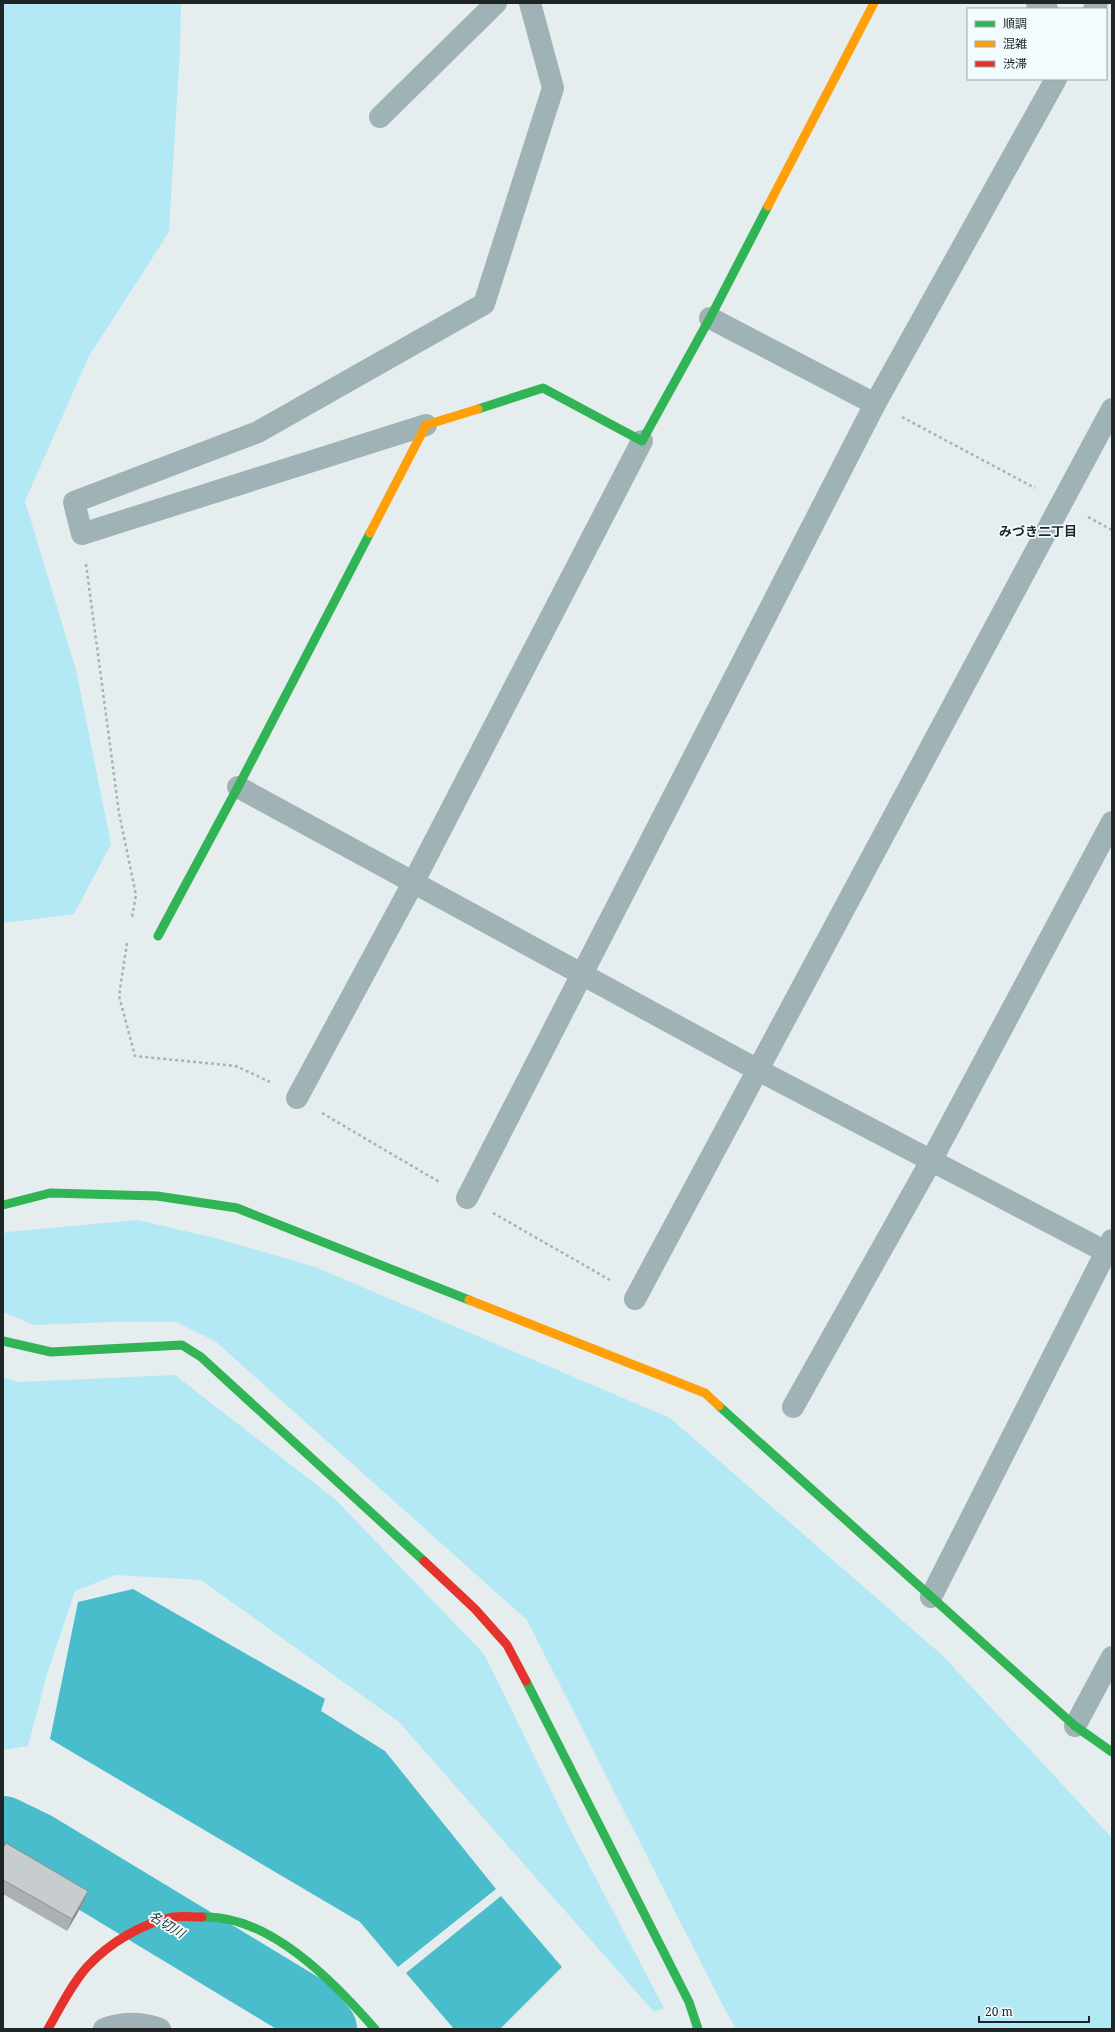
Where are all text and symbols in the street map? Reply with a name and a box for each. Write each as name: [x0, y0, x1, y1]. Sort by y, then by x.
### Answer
legend: [967, 8, 1107, 80]
text: 順調: [1003, 15, 1027, 32]
text: 混雑: [1003, 35, 1027, 52]
text: 渋滞: [1003, 55, 1027, 72]
district label: みづき二丁目: [999, 522, 1077, 540]
water label: 名切川: [146, 1906, 190, 1943]
scale bar: [979, 1998, 1089, 2024]
text: 20 m: [985, 2003, 1013, 2020]

